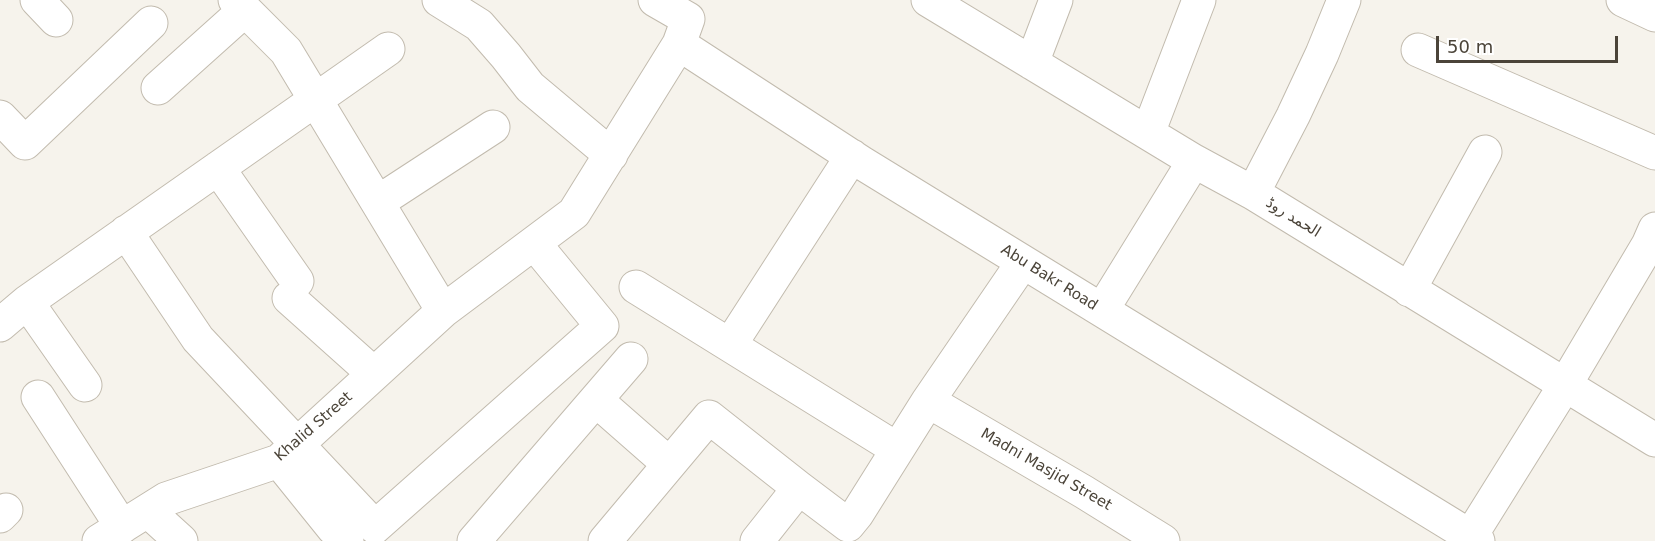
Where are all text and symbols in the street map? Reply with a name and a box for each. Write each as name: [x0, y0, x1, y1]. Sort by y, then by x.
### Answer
scale bar: [1439, 24, 1620, 62]
text: 50 m: [1447, 36, 1493, 57]
street label: الحمد روڈ: [1262, 194, 1324, 242]
street label: Abu Bakr Road: [997, 241, 1101, 315]
street label: Khalid Street: [272, 388, 356, 466]
street label: Madni Masjid Street: [977, 425, 1115, 515]

